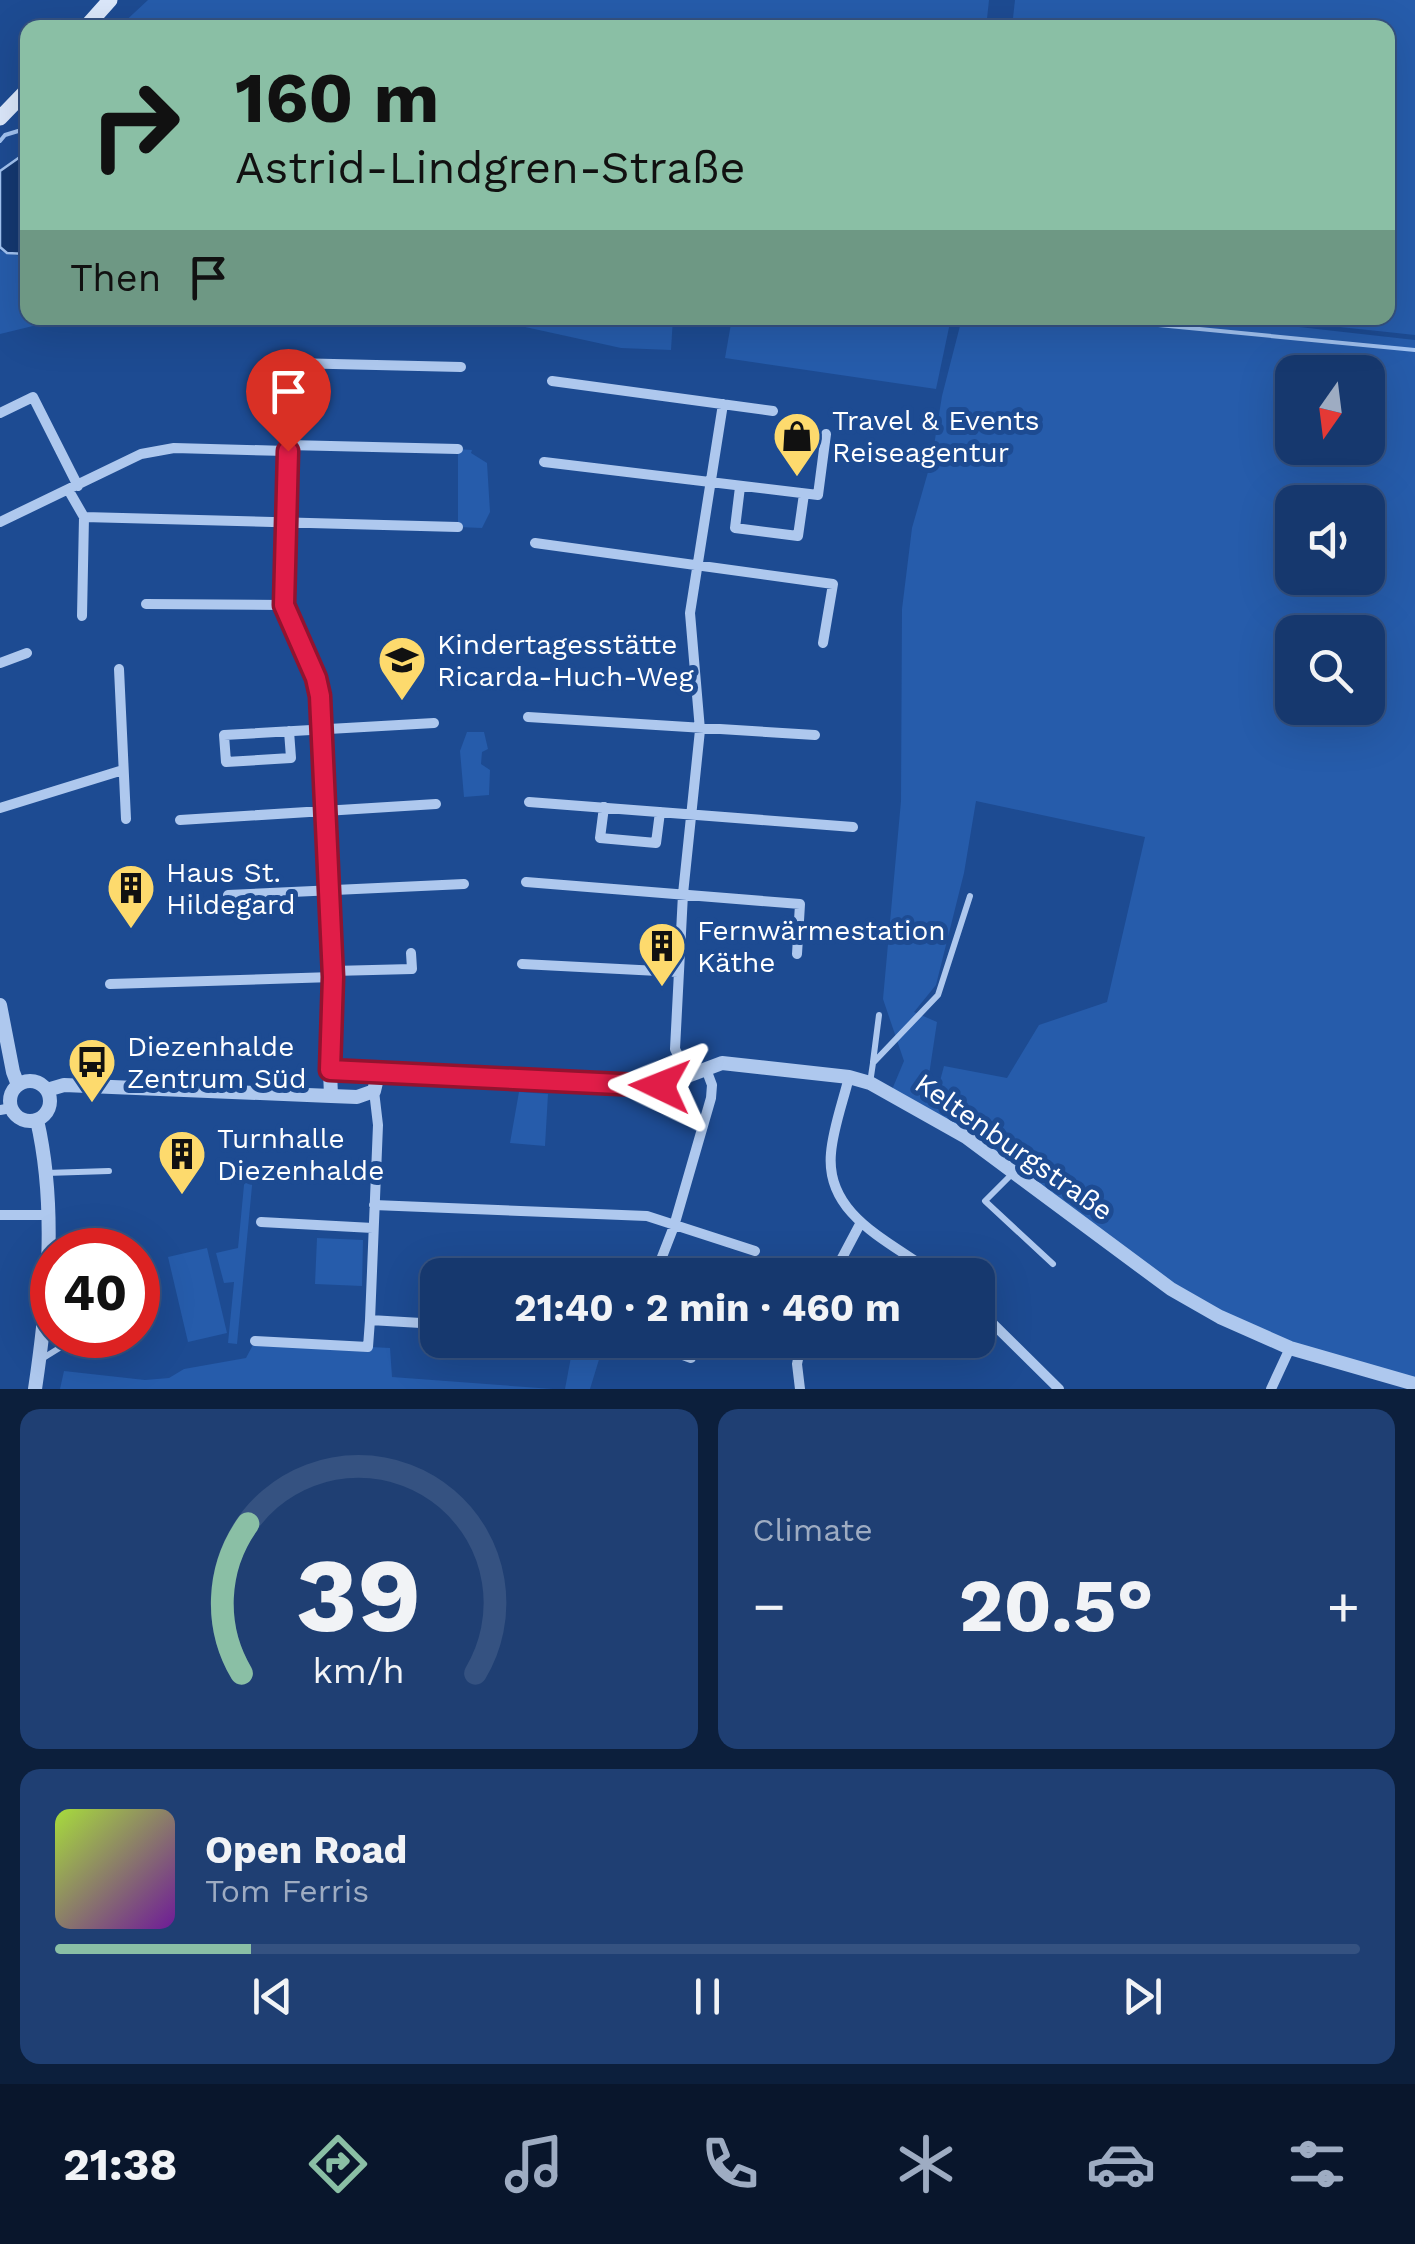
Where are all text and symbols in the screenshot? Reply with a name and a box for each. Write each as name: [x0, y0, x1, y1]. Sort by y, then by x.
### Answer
text: 160 m: [235, 57, 439, 139]
icon: right: [70, 60, 200, 190]
text: Astrid-Lindgren-Straße: [235, 141, 745, 194]
icon: arrive: [181, 250, 236, 305]
text: Then: [70, 256, 161, 300]
pin: [246, 349, 331, 452]
north arrow: [1275, 355, 1385, 465]
map controls: [1275, 355, 1385, 725]
icon: arrive: [261, 364, 316, 419]
place label: Travel & Events Reiseagentur: [832, 404, 1040, 469]
shop icon: Travel & Events Reiseagentur: [771, 410, 823, 478]
button: sound: [1275, 485, 1385, 595]
button: search: [1275, 615, 1385, 725]
place label: Kindertagesstätte Ricarda-Huch-Weg: [437, 628, 694, 693]
school or university icon: Kindertagesstätte Ricarda-Huch-Weg: [376, 634, 428, 702]
place label: Haus St. Hildegard: [166, 856, 296, 921]
building icon: Haus St. Hildegard: [105, 862, 157, 930]
place label: Fernwärmestation Käthe: [697, 914, 946, 979]
building icon: Fernwärmestation Käthe: [636, 920, 688, 988]
place label: Diezenhalde Zentrum Süd: [127, 1030, 307, 1095]
position arrow: [608, 1034, 712, 1138]
bus stop icon: Diezenhalde Zentrum Süd: [66, 1036, 118, 1104]
street label: Keltenburgstraße: [909, 1066, 1119, 1228]
place label: Turnhalle Diezenhalde: [217, 1122, 384, 1187]
building icon: Turnhalle Diezenhalde: [156, 1128, 208, 1196]
speed limit sign: 40: [30, 1228, 160, 1358]
text: 21:40 · 2 min · 460 m: [514, 1286, 901, 1330]
text: Climate: [753, 1511, 873, 1549]
text: 39: [296, 1534, 422, 1656]
text: 20.5°: [959, 1561, 1154, 1649]
text: −: [753, 1574, 786, 1638]
text: +: [1327, 1574, 1360, 1638]
text: km/h: [313, 1650, 405, 1692]
text: Open Road: [205, 1828, 407, 1872]
text: Tom Ferris: [205, 1872, 369, 1910]
icon: previous: [245, 1969, 300, 2024]
icon: pause: [680, 1969, 735, 2024]
icon: next: [1115, 1969, 1170, 2024]
icon: directions: [303, 2129, 373, 2199]
icon: music: [499, 2129, 569, 2199]
icon: phone: [695, 2129, 765, 2199]
icon: climate: [891, 2129, 961, 2199]
icon: car: [1086, 2129, 1156, 2199]
icon: filters: [1282, 2129, 1352, 2199]
text: 21:38: [63, 2138, 178, 2191]

